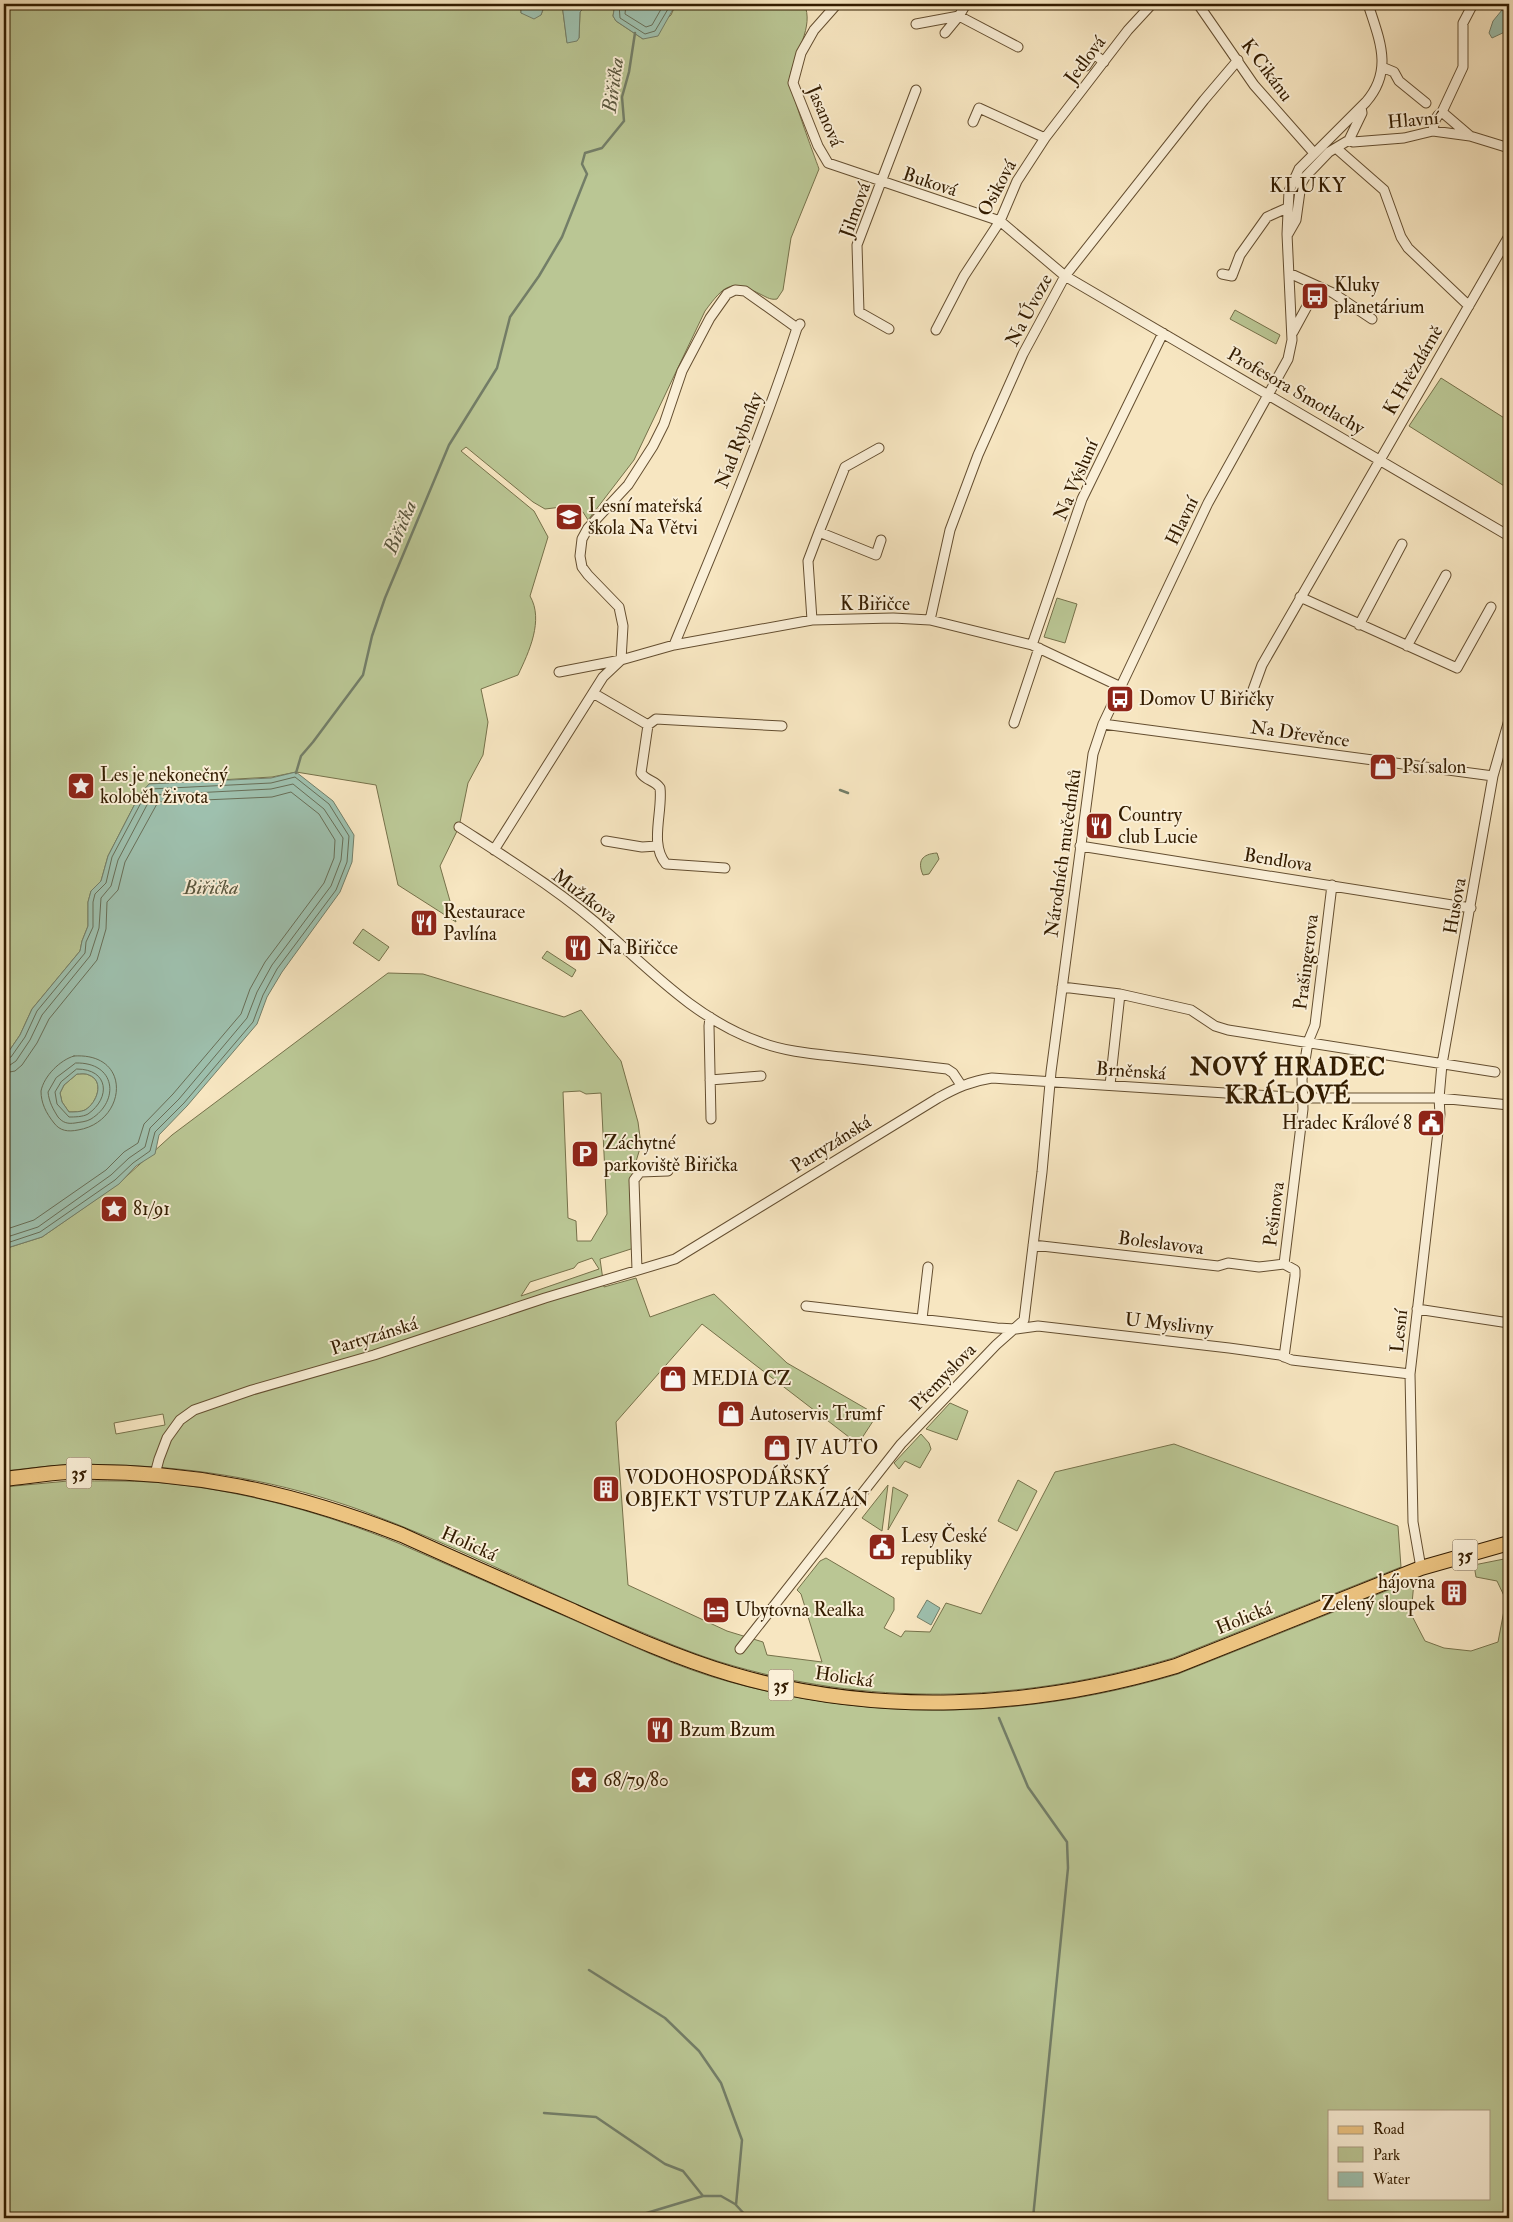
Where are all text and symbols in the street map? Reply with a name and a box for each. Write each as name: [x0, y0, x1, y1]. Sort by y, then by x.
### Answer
street label: Jedlová: [1058, 31, 1111, 90]
street label: K Cikánu: [1236, 34, 1298, 106]
water label: Biřička: [597, 56, 629, 115]
street label: Jasanová: [801, 81, 849, 150]
street label: Hlavní: [1387, 106, 1441, 134]
street label: Osiková: [972, 155, 1022, 220]
street label: Buková: [900, 162, 960, 202]
district label: KLUKY: [1269, 173, 1347, 198]
street label: Jilmová: [834, 179, 876, 242]
street label: Na Úvoze: [998, 269, 1058, 350]
place label: Kluky planetárium: [1333, 273, 1425, 320]
bus stop icon: Kluky planetárium: [1300, 281, 1330, 311]
street label: K Hvězdárně: [1378, 321, 1448, 419]
street label: Profesora Smotlachy: [1223, 342, 1370, 440]
street label: Nad Rybníky: [710, 388, 769, 491]
street label: Na Výsluní: [1048, 434, 1104, 524]
street label: Hlavní: [1160, 491, 1205, 549]
place label: Lesní mateřská škola Na Větvi: [588, 494, 702, 540]
water label: Biřička: [377, 497, 422, 558]
school or university icon: Lesní mateřská škola Na Větvi: [554, 502, 584, 532]
street label: K Biřičce: [840, 592, 910, 616]
bus stop icon: Domov U Biřičky: [1105, 684, 1135, 714]
place label: Domov U Biřičky: [1139, 687, 1275, 711]
street label: Na Dřevěnce: [1249, 715, 1351, 753]
shop icon: Psí salon: [1368, 752, 1398, 782]
place label: Psí salon: [1402, 755, 1467, 779]
place label: Les je nekonečný koloběh života: [100, 763, 228, 809]
street label: Národních mučedníků: [1039, 767, 1087, 938]
place icon: Les je nekonečný koloběh života: [66, 771, 96, 801]
place label: Country club Lucie: [1118, 803, 1198, 849]
restaurant icon: Country club Lucie: [1084, 811, 1114, 841]
street label: Bendlova: [1242, 843, 1314, 877]
street label: Mužíkova: [547, 864, 623, 929]
water label: Biřička: [182, 875, 239, 900]
street label: Husova: [1438, 876, 1472, 936]
place label: Restaurace Pavlína: [443, 900, 525, 946]
restaurant icon: Restaurace Pavlína: [409, 908, 439, 938]
street label: Prašingerova: [1288, 913, 1324, 1011]
restaurant icon: Na Biřičce: [563, 933, 593, 963]
place label: Na Biřičce: [597, 936, 678, 960]
district label: NOVÝ HRADEC KRÁLOVÉ: [1189, 1051, 1386, 1111]
street label: Brněnská: [1095, 1057, 1167, 1085]
public building icon: Hradec Králové 8: [1416, 1108, 1446, 1138]
street label: Partyzánská: [786, 1110, 876, 1178]
place label: Hradec Králové 8: [1282, 1111, 1412, 1135]
place label: Záchytné parkoviště Biřička: [603, 1131, 738, 1178]
parking icon: Záchytné parkoviště Biřička: [570, 1139, 600, 1169]
street label: Pešinova: [1258, 1180, 1290, 1248]
place icon: 81/91: [99, 1194, 129, 1224]
place label: 81/91: [133, 1197, 170, 1221]
street label: Boleslavova: [1117, 1226, 1205, 1260]
street label: Lesní: [1385, 1306, 1413, 1354]
street label: U Myslivny: [1124, 1307, 1215, 1341]
street label: Partyzánská: [327, 1311, 421, 1361]
street label: Přemyslova: [905, 1338, 981, 1416]
shop icon: MEDIA CZ: [658, 1364, 688, 1394]
place label: MEDIA CZ: [692, 1367, 791, 1391]
shop icon: Autoservis Trumf: [716, 1399, 746, 1429]
place label: Autoservis Trumf: [749, 1402, 885, 1426]
shop icon: JV AUTO: [762, 1433, 792, 1463]
place label: JV AUTO: [795, 1436, 878, 1460]
road number: 35: [66, 1458, 92, 1489]
place label: VODOHOSPODÁŘSKÝ OBJEKT VSTUP ZAKÁZÁN: [625, 1464, 869, 1512]
building icon: VODOHOSPODÁŘSKÝ OBJEKT VSTUP ZAKÁZÁN: [591, 1474, 621, 1504]
street label: Holická: [437, 1521, 501, 1567]
place label: Lesy České republiky: [901, 1522, 987, 1571]
public building icon: Lesy České republiky: [867, 1532, 897, 1562]
road number: 35: [1452, 1540, 1478, 1570]
place label: hájovna Zelený sloupek: [1321, 1570, 1435, 1617]
building icon: hájovna Zelený sloupek: [1439, 1578, 1469, 1608]
hotel icon: Ubytovna Realka: [701, 1595, 731, 1625]
street label: Holická: [1212, 1596, 1276, 1640]
place label: Ubytovna Realka: [735, 1598, 864, 1622]
street label: Holická: [813, 1661, 875, 1693]
road number: 35: [768, 1670, 794, 1700]
restaurant icon: Bzum Bzum: [645, 1715, 675, 1745]
place label: Bzum Bzum: [679, 1718, 776, 1742]
place icon: 68/79/80: [569, 1765, 599, 1795]
place label: 68/79/80: [603, 1768, 669, 1792]
legend: [1328, 2110, 1490, 2200]
text: Road: [1373, 2120, 1405, 2139]
text: Park: [1373, 2146, 1400, 2165]
text: Water: [1372, 2170, 1410, 2189]

